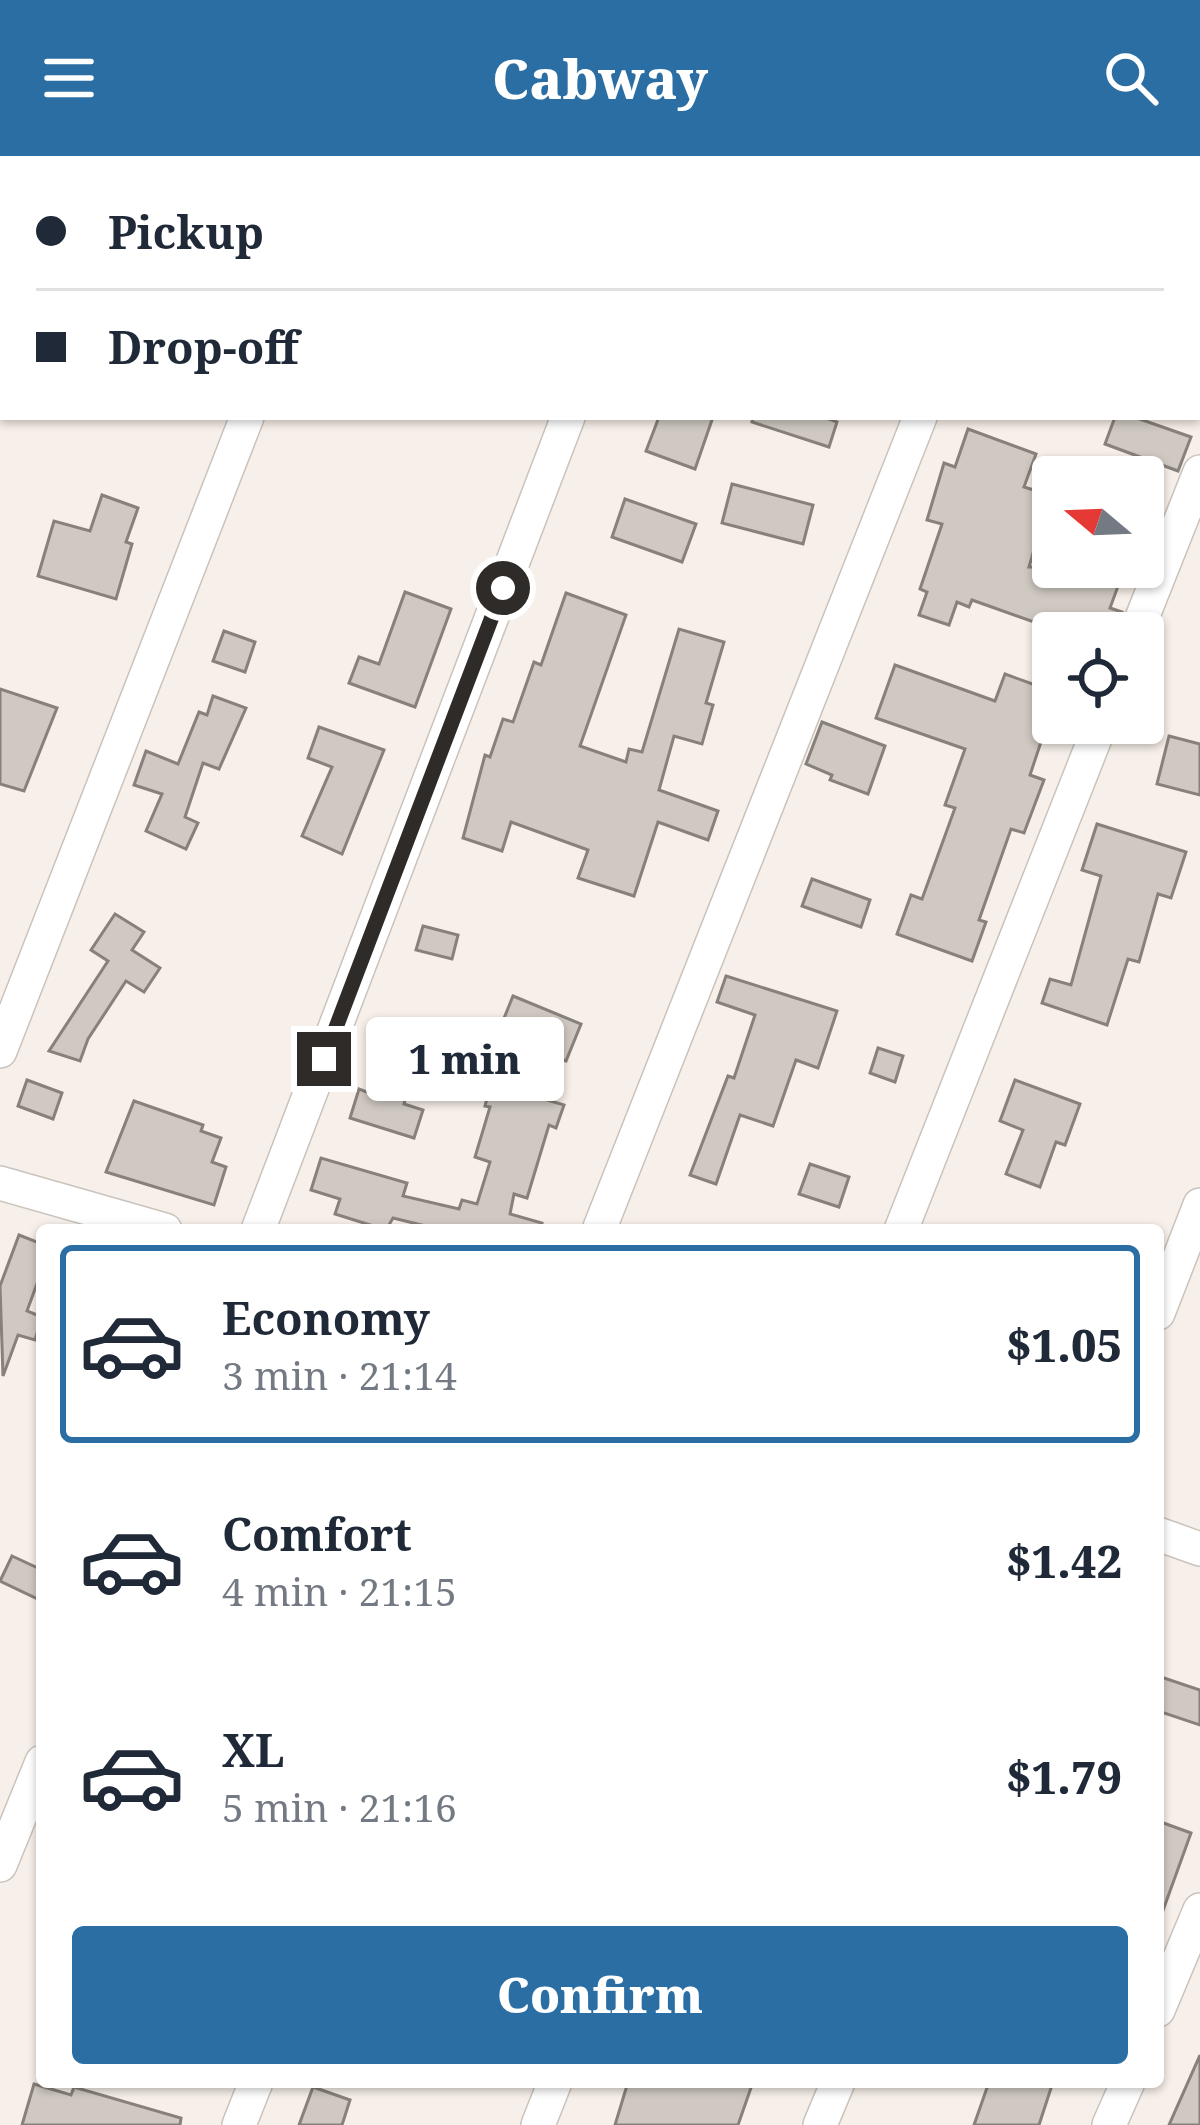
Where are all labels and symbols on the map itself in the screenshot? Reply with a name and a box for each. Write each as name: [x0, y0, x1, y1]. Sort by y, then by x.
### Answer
north arrow: [1032, 456, 1164, 588]
route start: [476, 561, 530, 615]
callout: 1 min: [366, 1017, 564, 1101]
route end: [297, 1032, 351, 1086]

